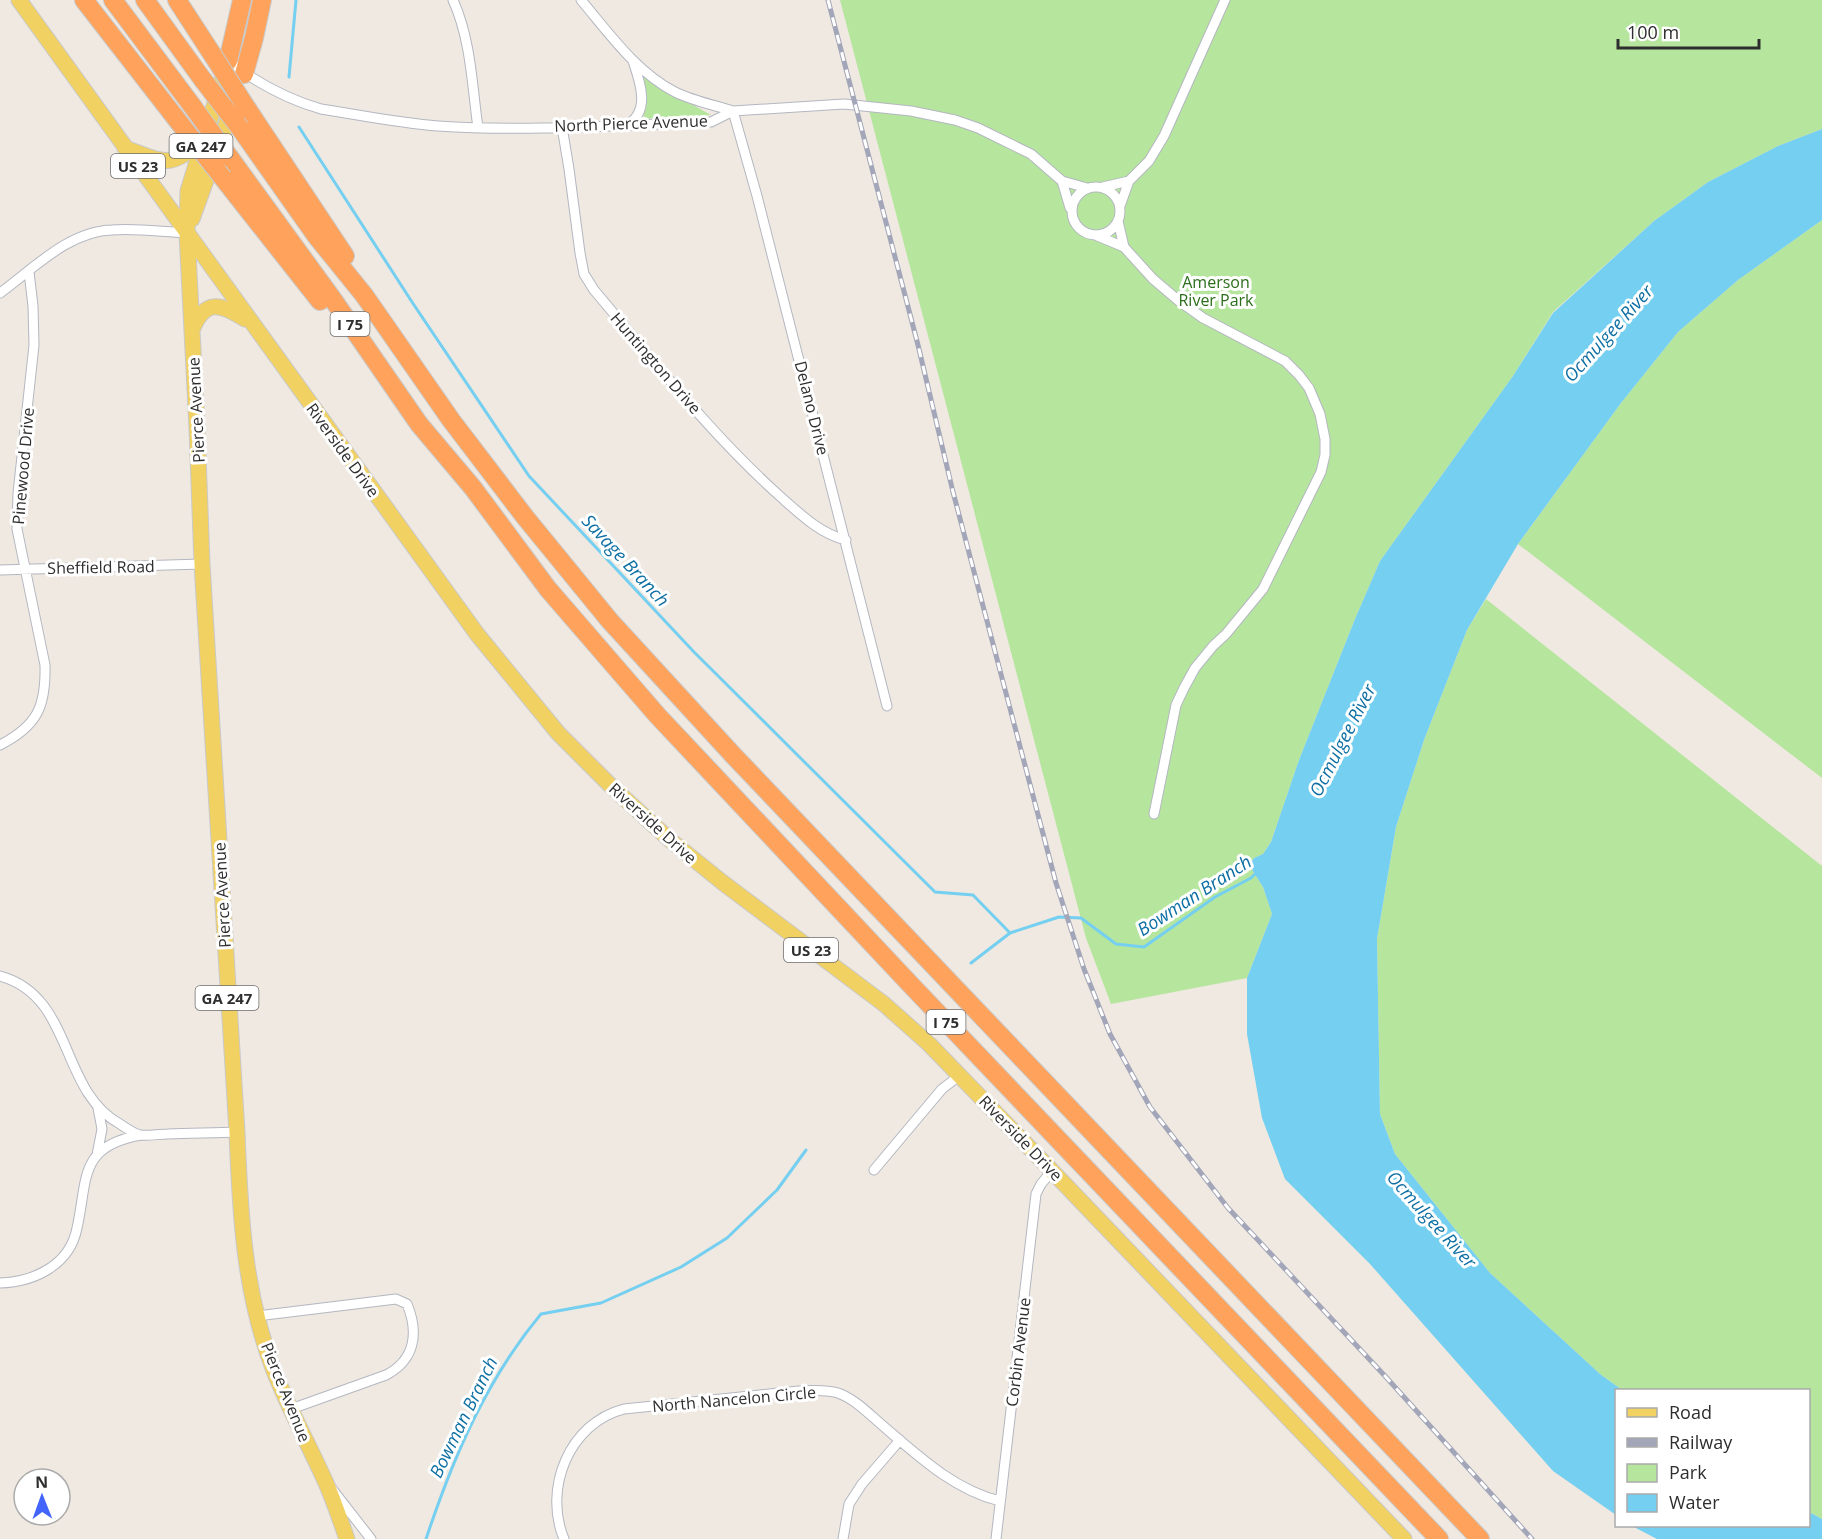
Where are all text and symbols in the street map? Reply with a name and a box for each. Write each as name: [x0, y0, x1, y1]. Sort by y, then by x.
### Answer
scale bar: [1618, 12, 1759, 50]
text: 100 m: [1627, 20, 1679, 44]
street label: North Pierce Avenue: [554, 109, 708, 137]
road number: GA 247: [170, 134, 232, 158]
road number: US 23: [111, 154, 165, 178]
park label: Amerson River Park: [1178, 271, 1254, 311]
water label: Ocmulgee River: [1558, 279, 1659, 387]
street label: Huntington Drive: [606, 307, 706, 419]
road number: I 75: [330, 312, 370, 336]
street label: Pierce Avenue: [182, 357, 210, 463]
street label: Delano Drive: [790, 359, 834, 457]
street label: Riverside Drive: [301, 399, 385, 501]
street label: Pinewood Drive: [7, 407, 39, 525]
water label: Savage Branch: [577, 509, 675, 611]
street label: Sheffield Road: [47, 555, 155, 579]
water label: Ocmulgee River: [1303, 679, 1381, 800]
street label: Riverside Drive: [604, 778, 702, 868]
street label: Pierce Avenue: [208, 842, 236, 948]
water label: Bowman Branch: [1132, 849, 1256, 941]
road number: US 23: [784, 938, 838, 962]
road number: GA 247: [196, 986, 258, 1010]
road number: I 75: [926, 1010, 966, 1034]
street label: Riverside Drive: [974, 1090, 1068, 1186]
water label: Ocmulgee River: [1382, 1165, 1483, 1273]
street label: Corbin Avenue: [1000, 1296, 1036, 1408]
street label: Pierce Avenue: [256, 1339, 316, 1445]
water label: Bowman Branch: [423, 1353, 503, 1481]
street label: North Nancelon Circle: [651, 1381, 817, 1417]
legend: [1615, 1389, 1810, 1527]
text: Road: [1669, 1400, 1712, 1424]
text: Railway: [1669, 1430, 1733, 1454]
text: Park: [1669, 1460, 1707, 1484]
north arrow: [12, 1467, 72, 1527]
text: N: [35, 1471, 48, 1493]
text: Water: [1669, 1490, 1720, 1514]

